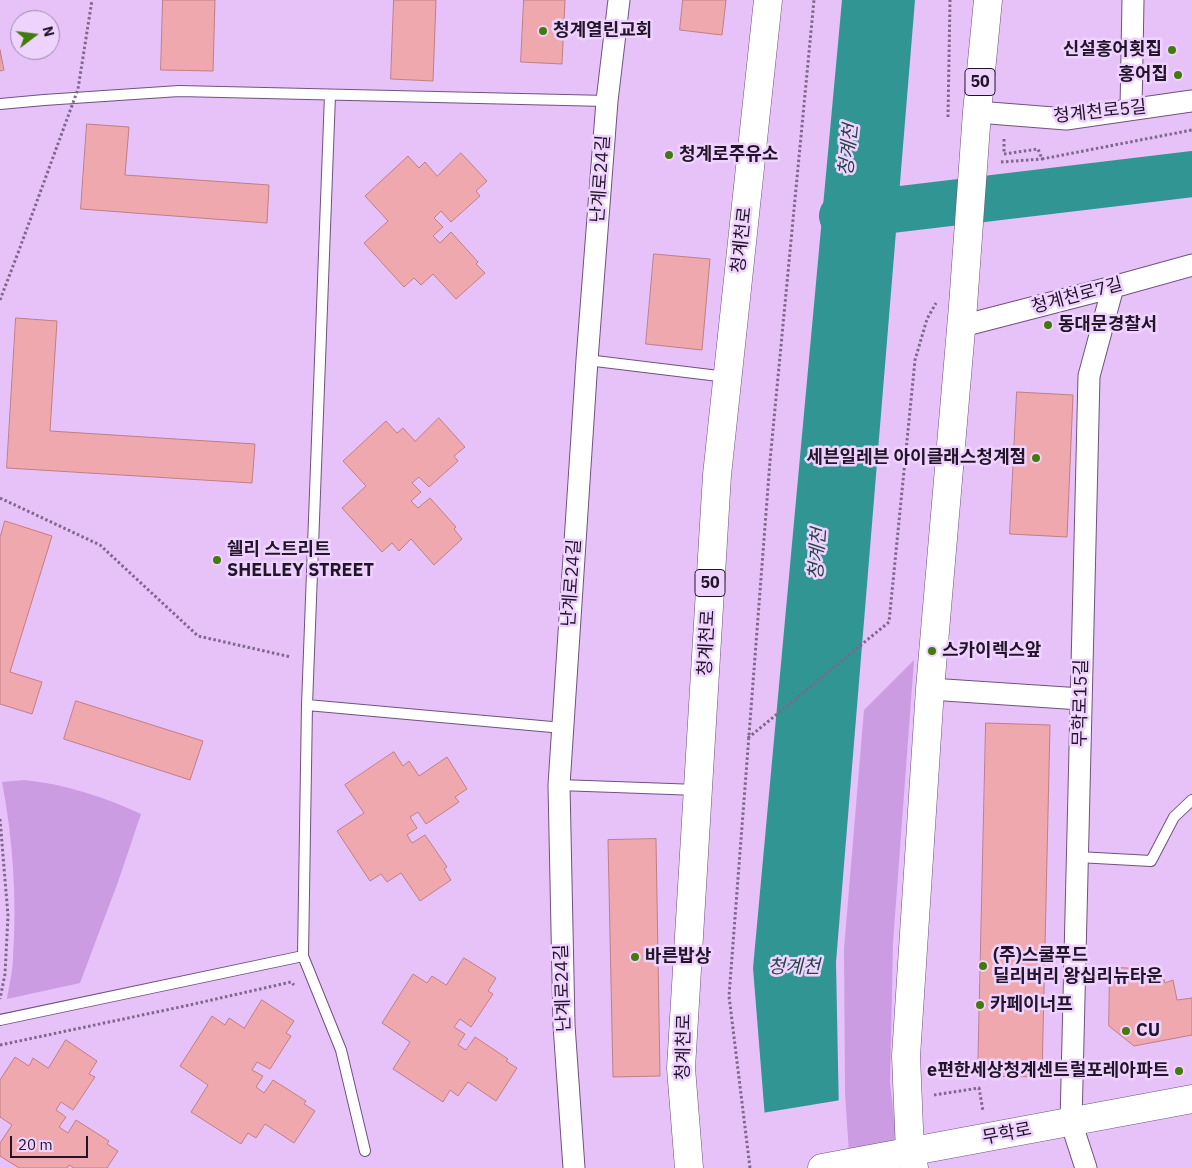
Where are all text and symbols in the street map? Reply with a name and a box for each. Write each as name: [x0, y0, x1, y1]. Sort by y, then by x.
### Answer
north arrow: [10, 10, 60, 60]
place label: 청계열린교회: [553, 20, 652, 42]
text: N: [39, 24, 59, 39]
marker: 청계열린교회: [537, 25, 549, 37]
place label: 신설홍어횟집: [1063, 39, 1162, 61]
marker: 신설홍어횟집: [1166, 44, 1178, 56]
place label: 홍어집: [1118, 64, 1168, 86]
road number: 50: [965, 68, 995, 95]
marker: 홍어집: [1172, 69, 1184, 81]
street label: 청계천로5길: [1052, 96, 1148, 128]
water label: 청계천: [835, 123, 863, 177]
street label: 난계로24길: [587, 134, 615, 224]
place label: 청계로주유소: [679, 144, 778, 166]
marker: 청계로주유소: [663, 149, 675, 161]
street label: 청계천로: [728, 206, 756, 274]
street label: 청계천로7길: [1029, 273, 1125, 319]
place label: 동대문경찰서: [1058, 314, 1157, 336]
marker: 동대문경찰서: [1042, 319, 1054, 331]
place label: 세븐일레븐 아이클래스청계점: [806, 447, 1026, 469]
marker: 세븐일레븐 아이클래스청계점: [1030, 452, 1042, 464]
water label: 청계천: [805, 527, 831, 581]
street label: 난계로24길: [558, 538, 586, 628]
place label: 쉘리 스트리트 SHELLEY STREET: [227, 539, 374, 582]
marker: 쉘리 스트리트 SHELLEY STREET: [211, 554, 223, 566]
road number: 50: [695, 570, 725, 596]
street label: 청계천로: [694, 609, 720, 677]
place label: 스카이렉스앞: [942, 640, 1041, 662]
marker: 스카이렉스앞: [926, 645, 938, 657]
street label: 무학로15길: [1069, 659, 1093, 747]
street label: 난계로24길: [551, 944, 575, 1032]
place label: (주)스쿨푸드 딜리버리 왕십리뉴타운: [993, 945, 1163, 988]
place label: 바른밥상: [645, 946, 711, 968]
marker: 바른밥상: [629, 951, 641, 963]
water label: 청계천: [768, 957, 820, 979]
marker: (주)스쿨푸드 딜리버리 왕십리뉴타운: [977, 960, 989, 972]
place label: 카페이너프: [990, 994, 1073, 1016]
marker: 카페이너프: [974, 999, 986, 1011]
street label: 청계천로: [673, 1014, 695, 1080]
place label: CU: [1136, 1020, 1160, 1042]
marker: CU: [1120, 1025, 1132, 1037]
place label: e편한세상청계센트럴포레아파트: [927, 1060, 1169, 1082]
marker: e편한세상청계센트럴포레아파트: [1173, 1065, 1185, 1077]
street label: 무학로: [981, 1119, 1033, 1149]
scale bar: [12, 1126, 90, 1158]
text: 20 m: [18, 1135, 53, 1154]

